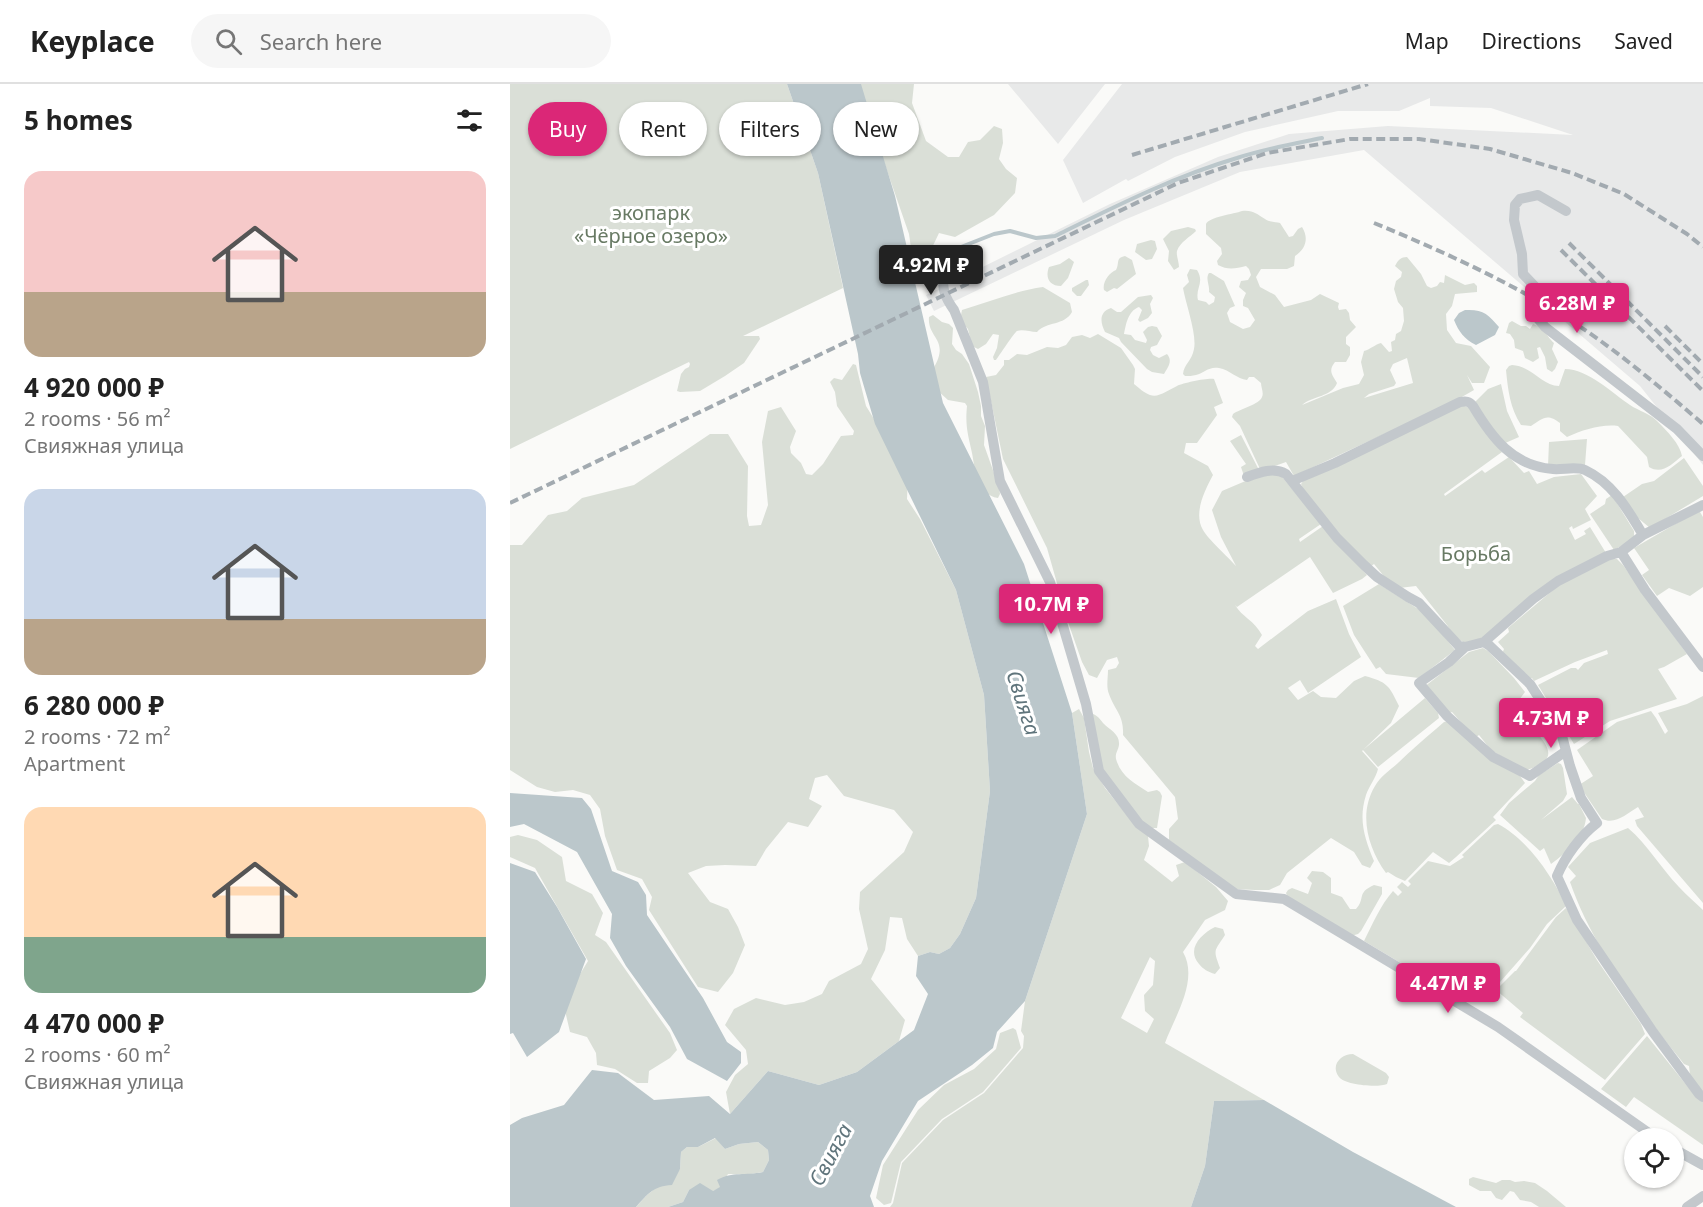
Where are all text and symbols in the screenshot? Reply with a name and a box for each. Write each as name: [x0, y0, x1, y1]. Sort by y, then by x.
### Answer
search box: [191, 14, 611, 68]
text: Keyplace: [30, 22, 155, 60]
icon: search: [212, 25, 245, 58]
text: Search here: [260, 26, 382, 56]
text: Map: [1405, 27, 1449, 55]
text: Directions: [1482, 27, 1581, 55]
text: Saved: [1614, 27, 1673, 55]
text: 5 homes: [24, 102, 133, 138]
chip: Buy: [528, 102, 607, 156]
chip: Rent: [619, 102, 707, 156]
chip: Filters: [719, 102, 821, 156]
chip: New: [833, 102, 919, 156]
icon: filters: [453, 104, 486, 137]
park label: экопарк «Чёрное озеро»: [574, 199, 728, 249]
icon: home: [201, 210, 309, 318]
pin: 4.92M ₽: [876, 245, 986, 296]
text: 4.92M ₽: [893, 251, 969, 278]
pin: 6.28M ₽: [1522, 283, 1632, 334]
text: 6.28M ₽: [1539, 289, 1615, 316]
text: 4 920 000 ₽: [24, 369, 164, 405]
text: 2 rooms · 56 m²: [24, 405, 171, 432]
text: Свияжная улица: [24, 432, 184, 459]
icon: home: [201, 528, 309, 636]
park label: Борьба: [1441, 540, 1511, 567]
pin: 10.7M ₽: [996, 584, 1106, 635]
text: 10.7M ₽: [1013, 590, 1089, 617]
water label: Свияга: [1000, 667, 1048, 739]
text: 6 280 000 ₽: [24, 687, 164, 723]
pin: 4.73M ₽: [1496, 698, 1606, 749]
text: 4.73M ₽: [1513, 704, 1589, 731]
text: 2 rooms · 72 m²: [24, 723, 171, 750]
text: Apartment: [24, 750, 125, 777]
icon: home: [201, 846, 309, 954]
pin: 4.47M ₽: [1393, 963, 1503, 1014]
text: 4.47M ₽: [1410, 969, 1486, 996]
text: 4 470 000 ₽: [24, 1005, 164, 1041]
text: 2 rooms · 60 m²: [24, 1041, 171, 1068]
text: Свияжная улица: [24, 1068, 184, 1095]
water label: Свияга: [802, 1118, 858, 1191]
map controls: [1624, 1128, 1684, 1188]
button: locate: [1624, 1128, 1684, 1188]

